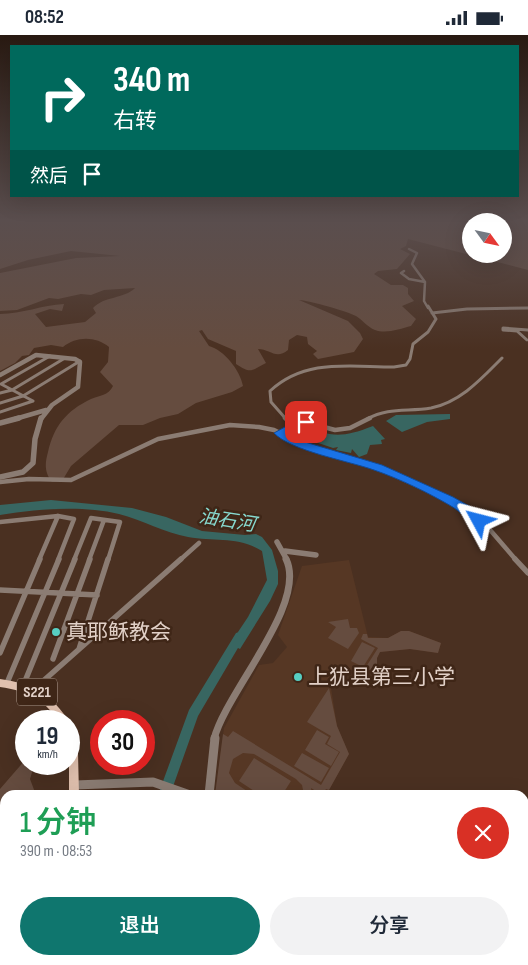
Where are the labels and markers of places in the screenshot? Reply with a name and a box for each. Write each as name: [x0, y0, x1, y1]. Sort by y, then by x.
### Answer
pin: [285, 401, 327, 443]
place label: 真耶稣教会: [66, 620, 171, 645]
marker: 真耶稣教会: [50, 626, 62, 638]
place label: 上犹县第三小学: [308, 665, 455, 690]
marker: 上犹县第三小学: [292, 671, 304, 683]

